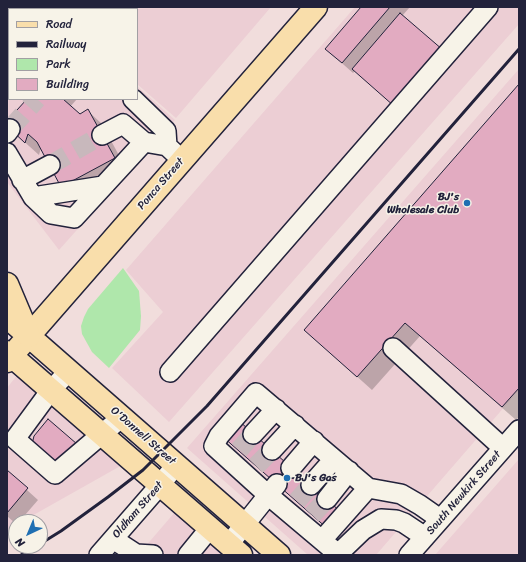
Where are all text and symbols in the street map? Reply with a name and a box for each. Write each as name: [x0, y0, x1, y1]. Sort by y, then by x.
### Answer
legend: [8, 8, 138, 100]
text: Road: [46, 13, 72, 35]
text: Railway: [46, 33, 87, 55]
text: Park: [46, 53, 71, 75]
text: Building: [46, 73, 89, 95]
street label: Ponca Street: [135, 156, 187, 212]
place label: BJ's Wholesale Club: [387, 190, 459, 216]
marker: BJ's Wholesale Club: [462, 198, 472, 208]
street label: O'Donnell Street: [108, 404, 178, 468]
street label: South Newkirk Street: [424, 448, 504, 538]
place label: BJ's Gas: [295, 471, 337, 485]
marker: BJ's Gas: [282, 473, 292, 483]
street label: Oldham Street: [110, 479, 166, 541]
north arrow: [8, 514, 48, 554]
text: N: [11, 533, 29, 552]

